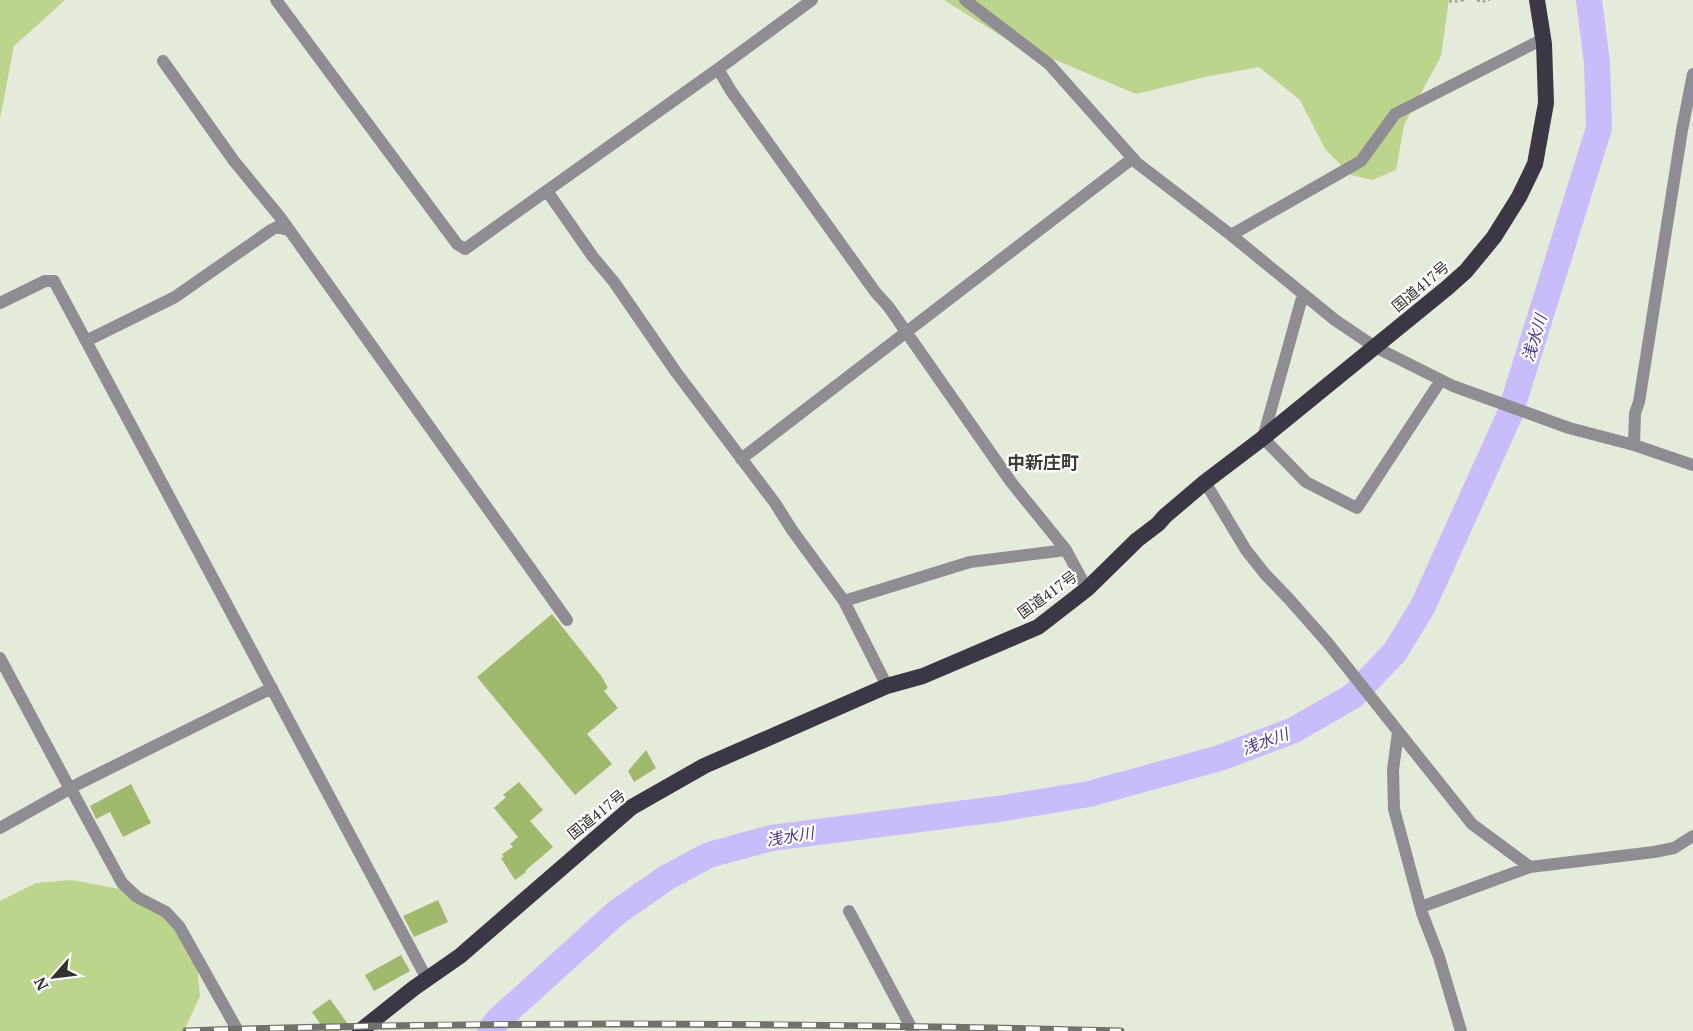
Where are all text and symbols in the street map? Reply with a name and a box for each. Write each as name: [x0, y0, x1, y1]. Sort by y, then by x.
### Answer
street label: 国道417号: [1387, 256, 1453, 316]
water label: 浅水川: [1516, 310, 1552, 364]
district label: 中新庄町: [1007, 450, 1079, 474]
street label: 国道417号: [1013, 566, 1081, 622]
water label: 浅水川: [1239, 722, 1293, 760]
street label: 国道417号: [563, 785, 629, 843]
water label: 浅水川: [765, 821, 817, 851]
north arrow: [24, 947, 84, 1007]
text: N: [28, 974, 53, 995]

